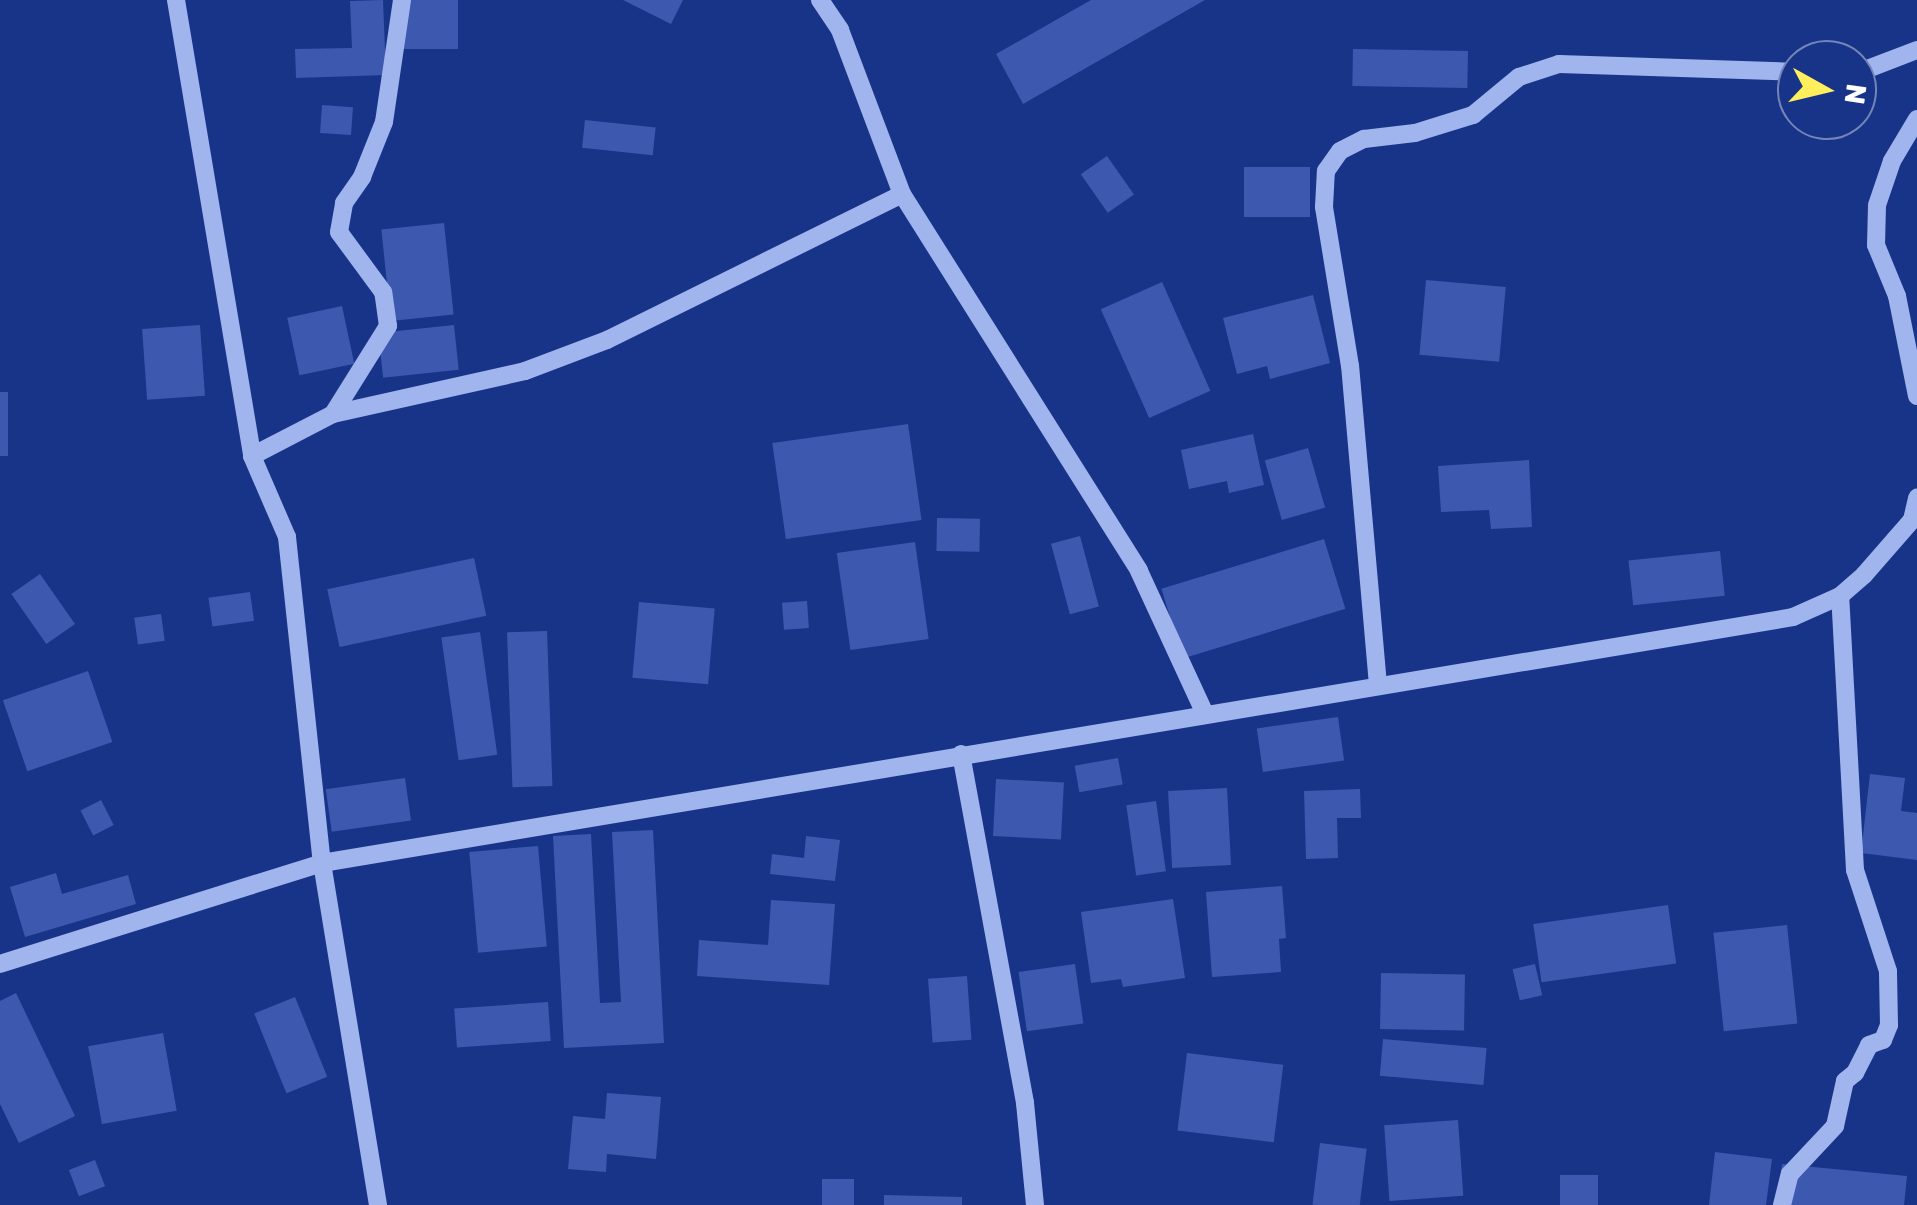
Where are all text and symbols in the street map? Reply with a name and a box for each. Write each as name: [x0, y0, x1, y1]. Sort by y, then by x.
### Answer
north arrow: [1777, 40, 1877, 140]
text: N: [1837, 82, 1873, 106]

